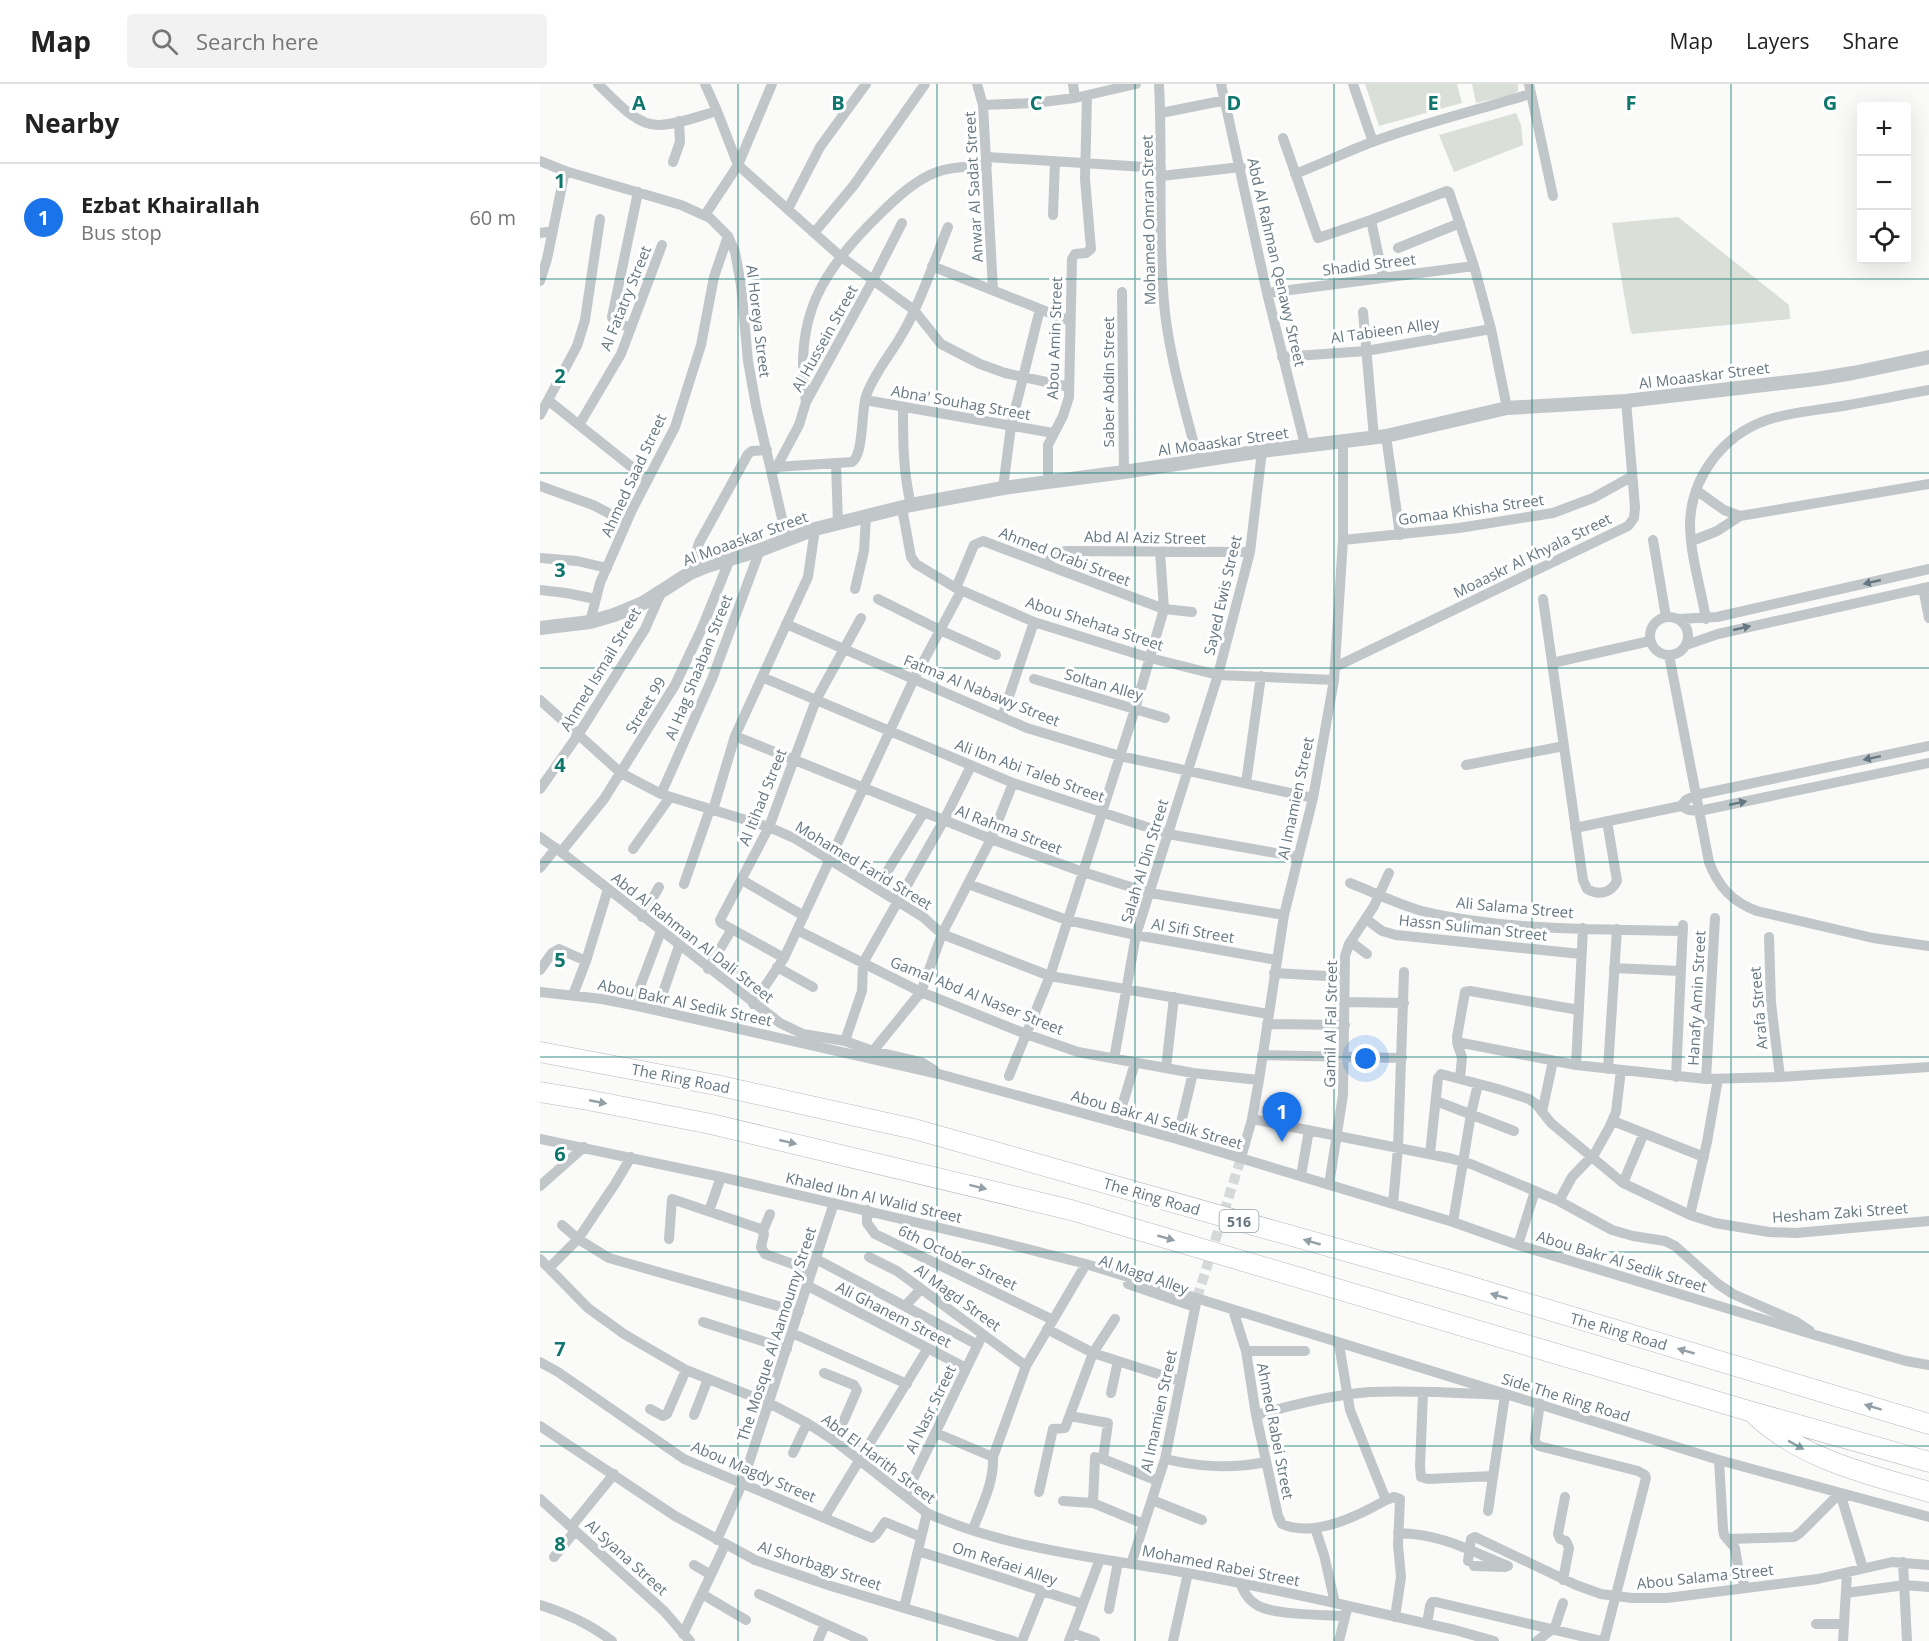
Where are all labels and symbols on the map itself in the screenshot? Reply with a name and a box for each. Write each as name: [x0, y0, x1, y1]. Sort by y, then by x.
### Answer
text: A: [632, 89, 646, 116]
text: B: [831, 89, 845, 116]
text: C: [1030, 89, 1043, 116]
text: D: [1227, 89, 1241, 116]
text: E: [1427, 89, 1439, 116]
text: F: [1626, 89, 1636, 116]
text: G: [1823, 89, 1837, 116]
street label: Anwar Al Sadat Street: [959, 111, 987, 263]
street label: Mohamed Omran Street: [1137, 135, 1159, 305]
street label: Abd Al Rahman Qenawy Street: [1243, 156, 1311, 368]
text: 1: [554, 167, 566, 194]
street label: Al Fatatry Street: [595, 242, 655, 354]
street label: Shadid Street: [1321, 248, 1417, 280]
street label: Al Horeya Street: [742, 263, 776, 379]
street label: Abou Amin Street: [1042, 276, 1066, 400]
street label: Al Hussein Street: [786, 281, 862, 395]
street label: Al Tabieen Alley: [1329, 312, 1441, 348]
street label: Saber Abdin Street: [1098, 317, 1118, 447]
street label: Al Moaaskar Street: [1637, 357, 1771, 393]
text: 2: [554, 362, 566, 389]
street label: Abna' Souhag Street: [890, 380, 1032, 424]
street label: Ahmed Saad Street: [596, 410, 670, 540]
street label: Al Moaaskar Street: [1156, 422, 1290, 460]
street label: Gomaa Khisha Street: [1397, 489, 1545, 529]
street label: Al Moaaskar Street: [680, 506, 810, 570]
street label: Moaaskr Al Khyala Street: [1450, 508, 1614, 602]
street label: Ahmed Orabi Street: [997, 522, 1133, 590]
street label: Abd Al Aziz Street: [1084, 526, 1206, 548]
street label: Sayed Ewis Street: [1199, 533, 1245, 657]
text: 3: [554, 556, 566, 583]
one-way arrow: [1862, 578, 1881, 587]
street label: Al Hag Shaaban Street: [660, 591, 736, 743]
street label: Abou Shehata Street: [1024, 591, 1166, 655]
street label: Ahmed Ismail Street: [555, 603, 645, 735]
one-way arrow: [1732, 623, 1751, 633]
street label: Fatma Al Nabawy Street: [901, 649, 1063, 731]
street label: Soltan Alley: [1062, 663, 1146, 705]
street label: Street 99: [620, 673, 670, 737]
street label: Ali Ibn Abi Taleb Street: [953, 734, 1107, 806]
street label: Al Imamien Street: [1272, 735, 1318, 861]
street label: Al Itihad Street: [733, 746, 791, 848]
text: 4: [554, 751, 566, 778]
one-way arrow: [1862, 754, 1881, 763]
street label: Salah Al Din Street: [1116, 797, 1172, 925]
one-way arrow: [1728, 798, 1747, 807]
street label: Al Rahma Street: [953, 800, 1065, 858]
street label: Mohamed Farid Street: [792, 816, 936, 914]
street label: Abd Al Rahman Al Dali Street: [608, 867, 778, 1007]
street label: Ali Salama Street: [1456, 892, 1574, 922]
street label: Hassn Suliman Street: [1398, 909, 1548, 945]
street label: Al Sifi Street: [1150, 913, 1236, 947]
street label: Hanafy Amin Street: [1682, 930, 1710, 1066]
text: 5: [554, 946, 566, 973]
street label: Gamal Abd Al Naser Street: [887, 951, 1067, 1039]
street label: Gamil Al Fal Street: [1319, 960, 1341, 1088]
street label: Arafa Street: [1744, 966, 1772, 1050]
street label: Abou Bakr Al Sedik Street: [596, 974, 774, 1030]
your location: [1351, 1044, 1380, 1073]
street label: The Ring Road: [630, 1059, 732, 1097]
street label: Abou Bakr Al Sedik Street: [1069, 1085, 1245, 1153]
pin: 1: [1262, 1092, 1302, 1142]
one-way arrow: [588, 1098, 607, 1107]
one-way arrow: [779, 1138, 798, 1148]
text: 6: [554, 1140, 566, 1167]
street label: Khaled Ibn Al Walid Street: [784, 1167, 964, 1227]
street label: The Ring Road: [1101, 1173, 1203, 1219]
one-way arrow: [969, 1182, 987, 1192]
street label: Hesham Zaki Street: [1771, 1197, 1909, 1227]
road number: 516: [1220, 1210, 1258, 1232]
street label: 6th October Street: [895, 1220, 1021, 1294]
street label: The Mosque Al Aamoumy Street: [732, 1224, 820, 1444]
street label: Abou Bakr Al Sedik Street: [1534, 1226, 1710, 1296]
one-way arrow: [1158, 1234, 1176, 1243]
one-way arrow: [1303, 1237, 1321, 1246]
street label: Al Magd Alley: [1097, 1249, 1192, 1299]
street label: Al Magd Street: [911, 1259, 1005, 1335]
street label: Ali Ghanem Street: [833, 1276, 955, 1352]
one-way arrow: [1490, 1291, 1508, 1300]
street label: The Ring Road: [1568, 1308, 1670, 1354]
text: 7: [554, 1335, 566, 1362]
one-way arrow: [1677, 1346, 1695, 1355]
street label: Al Imamien Street: [1135, 1348, 1181, 1474]
street label: Ahmed Rabei Street: [1253, 1361, 1299, 1501]
street label: Al Nasr Street: [900, 1362, 960, 1456]
street label: Side The Ring Road: [1499, 1368, 1633, 1426]
one-way arrow: [1864, 1402, 1882, 1411]
street label: Abd El Harith Street: [818, 1409, 940, 1507]
street label: Abou Magdy Street: [689, 1436, 819, 1506]
one-way arrow: [1788, 1440, 1805, 1450]
street label: Al Syana Street: [581, 1515, 673, 1599]
text: 8: [554, 1530, 566, 1557]
street label: Al Shorbagy Street: [756, 1536, 884, 1594]
street label: Om Refaei Alley: [950, 1537, 1061, 1590]
street label: Mohamed Rabei Street: [1140, 1540, 1302, 1590]
street label: Abou Salama Street: [1636, 1559, 1774, 1593]

